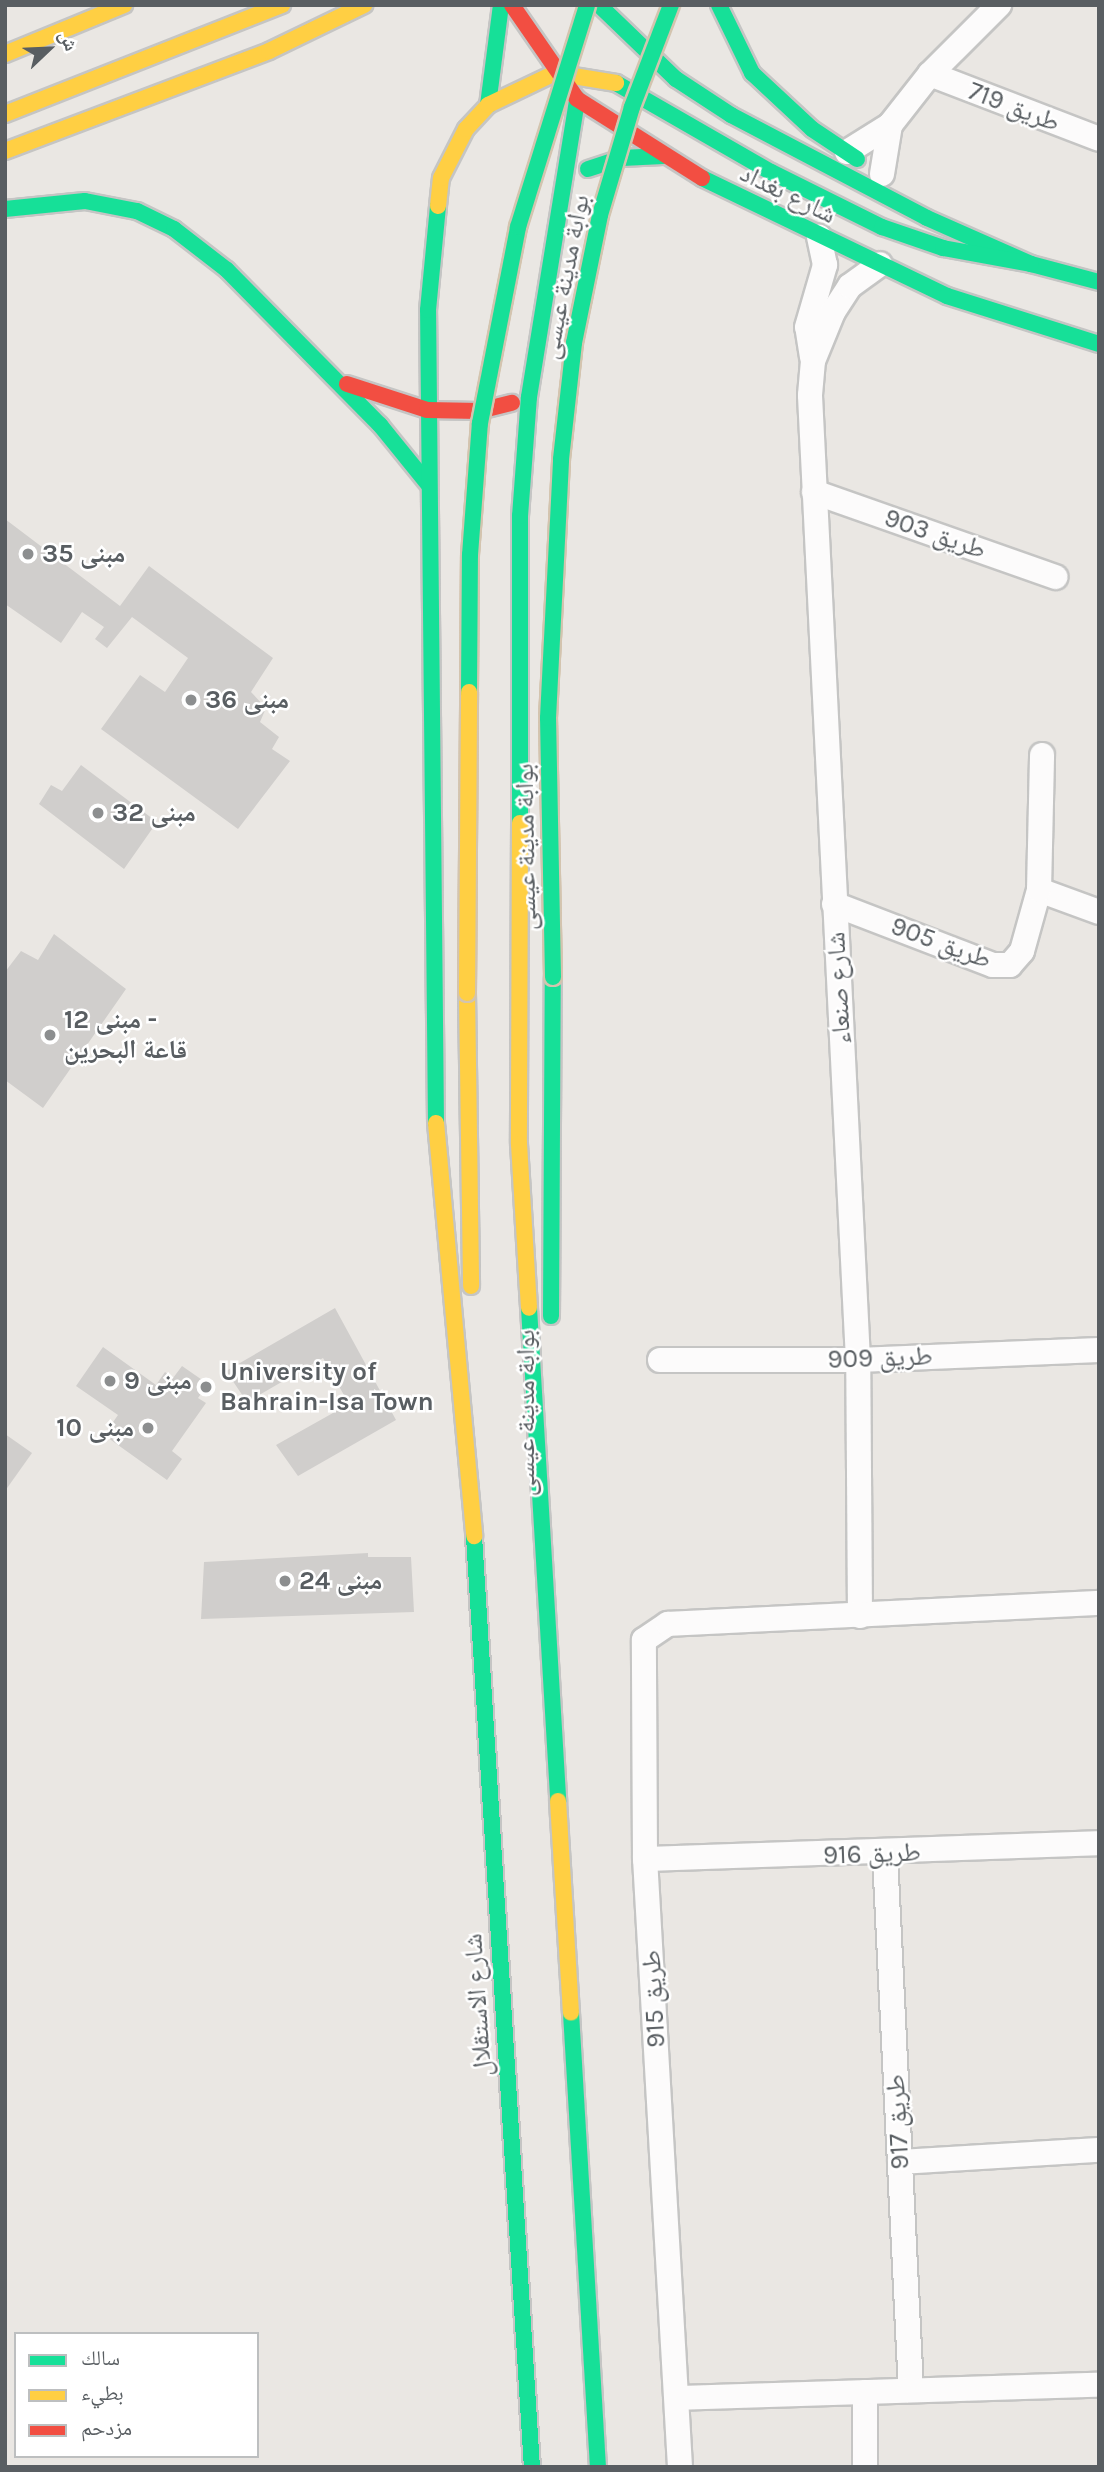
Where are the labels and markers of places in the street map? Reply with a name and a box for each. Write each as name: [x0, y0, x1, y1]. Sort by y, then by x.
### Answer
place label: مبنى 35: [42, 538, 125, 570]
marker: مبنى 35: [20, 546, 36, 562]
place label: مبنى 36: [205, 684, 289, 716]
marker: مبنى 36: [183, 692, 199, 708]
place label: مبنى 32: [112, 797, 196, 829]
marker: مبنى 32: [90, 805, 106, 821]
place label: مبنى 12 - قاعة البحرين: [64, 1004, 187, 1066]
marker: مبنى 12 - قاعة البحرين: [42, 1027, 58, 1043]
place label: University of Bahrain-Isa Town: [220, 1356, 434, 1418]
place label: مبنى 9: [124, 1365, 192, 1397]
marker: مبنى 9: [102, 1373, 118, 1389]
marker: University of Bahrain-Isa Town: [198, 1379, 214, 1395]
place label: مبنى 10: [56, 1412, 134, 1444]
marker: مبنى 10: [140, 1420, 156, 1436]
place label: مبنى 24: [299, 1565, 382, 1597]
marker: مبنى 24: [277, 1573, 293, 1589]

